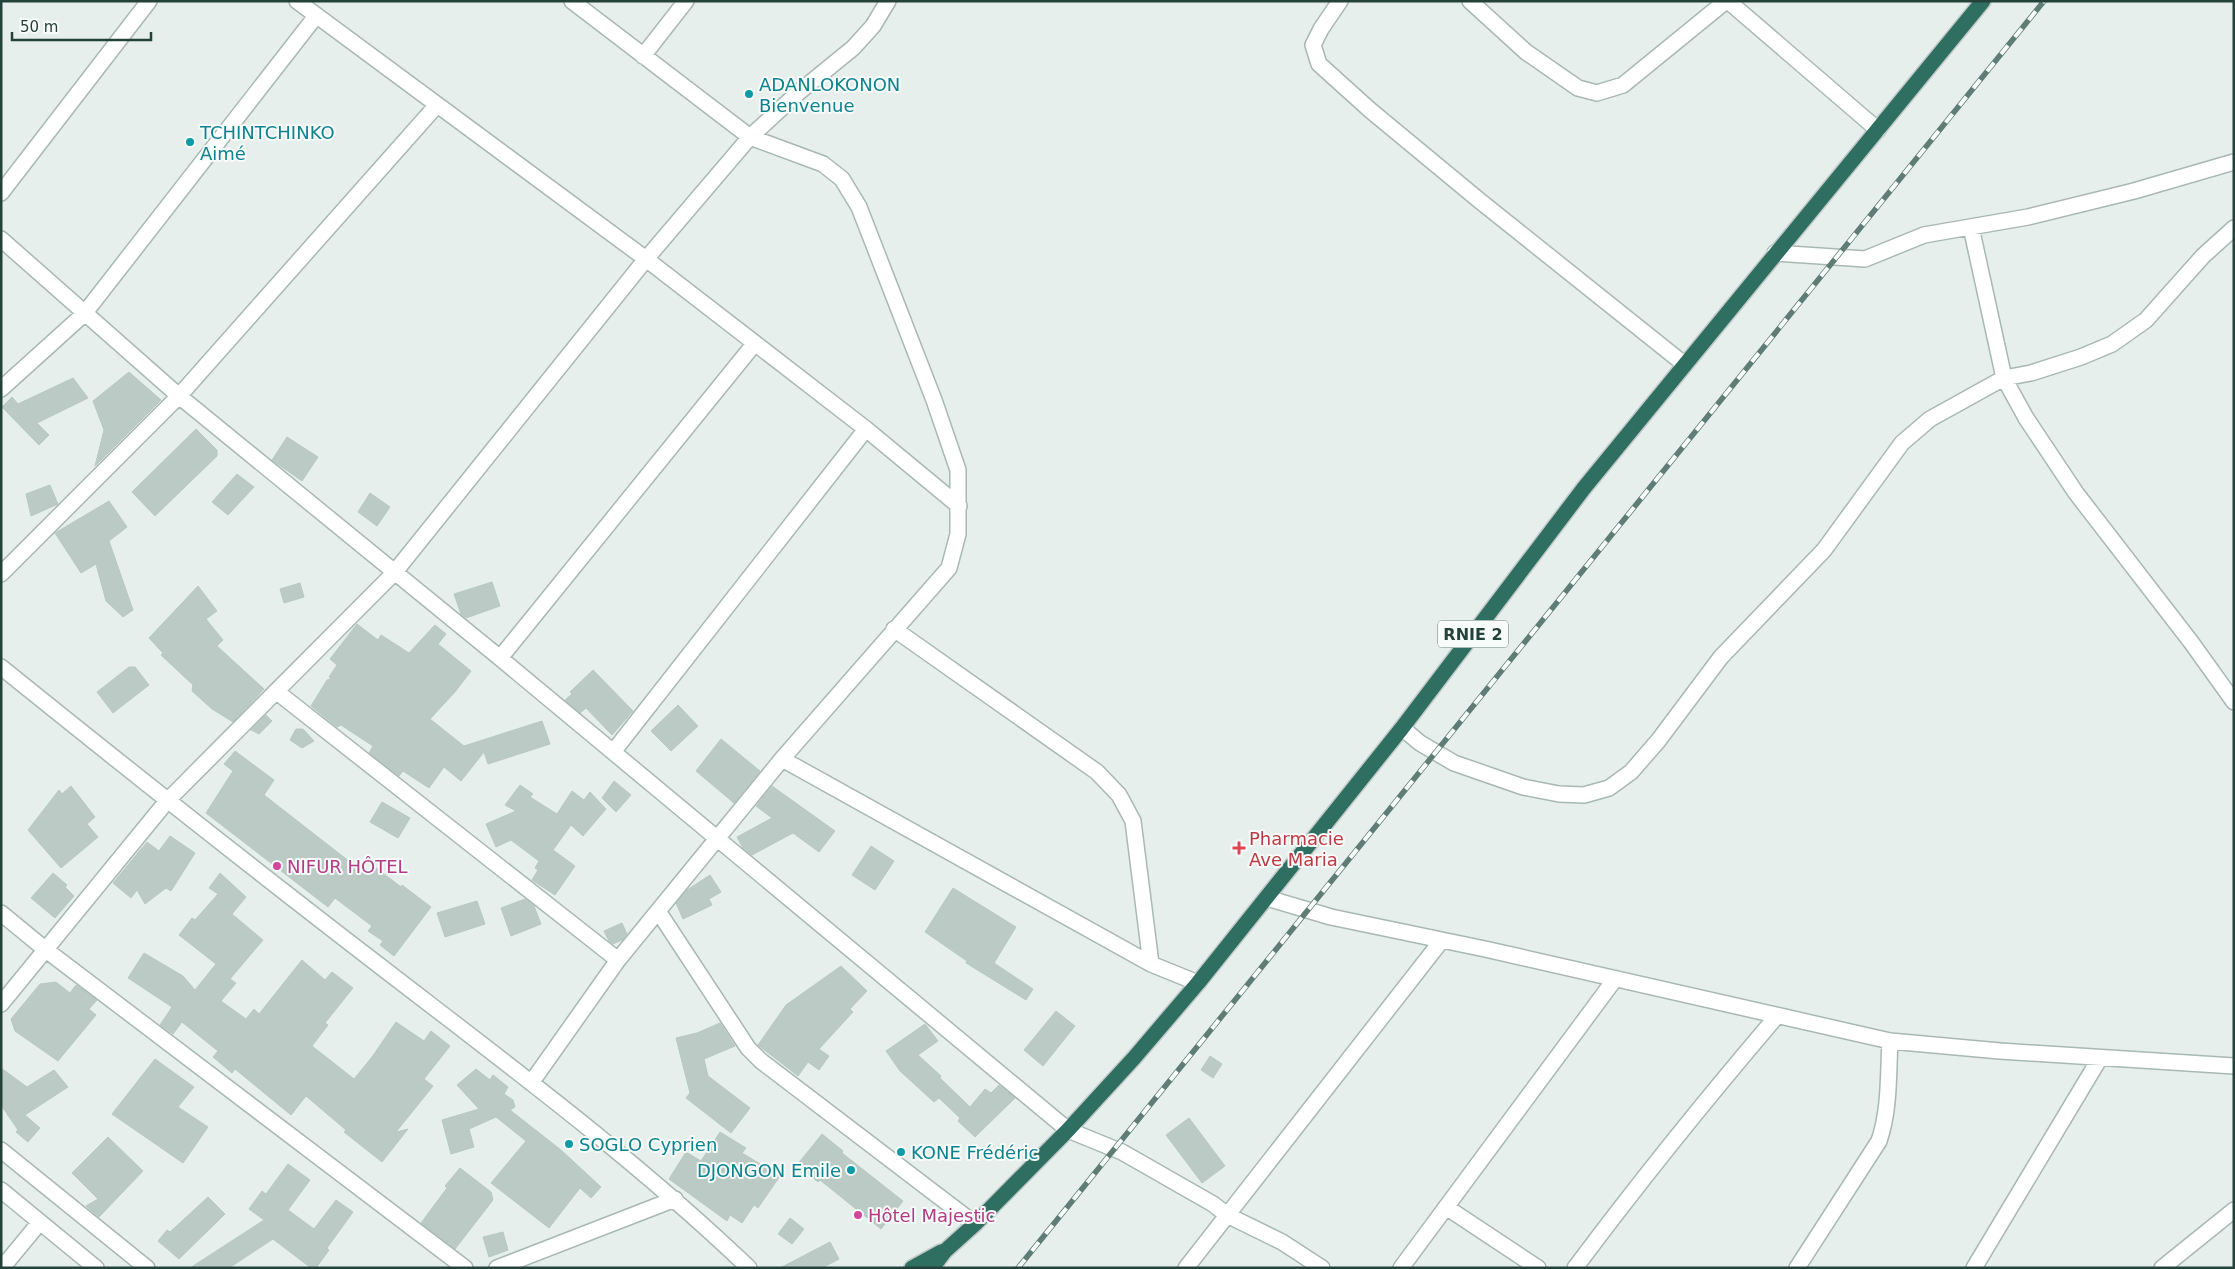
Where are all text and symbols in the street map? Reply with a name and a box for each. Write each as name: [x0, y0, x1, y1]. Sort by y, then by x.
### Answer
scale bar: [12, 10, 151, 42]
text: 50 m: [20, 18, 58, 36]
place label: ADANLOKONON Bienvenue: [759, 74, 900, 116]
marker: ADANLOKONON Bienvenue: [743, 88, 755, 100]
place label: TCHINTCHINKO Aimé: [199, 122, 335, 164]
marker: TCHINTCHINKO Aimé: [184, 136, 196, 148]
road number: RNIE 2: [1438, 620, 1508, 648]
place label: Pharmacie Ave Maria: [1249, 828, 1344, 870]
marker: Pharmacie Ave Maria: [1233, 842, 1245, 854]
place label: NIFUR HÔTEL: [287, 856, 408, 877]
marker: NIFUR HÔTEL: [271, 860, 283, 872]
place label: SOGLO Cyprien: [579, 1134, 717, 1155]
marker: SOGLO Cyprien: [563, 1138, 575, 1150]
place label: KONE Frédéric: [911, 1142, 1038, 1163]
marker: KONE Frédéric: [895, 1146, 907, 1158]
place label: DJONGON Emile: [697, 1160, 841, 1181]
marker: DJONGON Emile: [845, 1164, 857, 1176]
place label: Hôtel Majestic: [868, 1205, 995, 1226]
marker: Hôtel Majestic: [852, 1209, 864, 1221]

